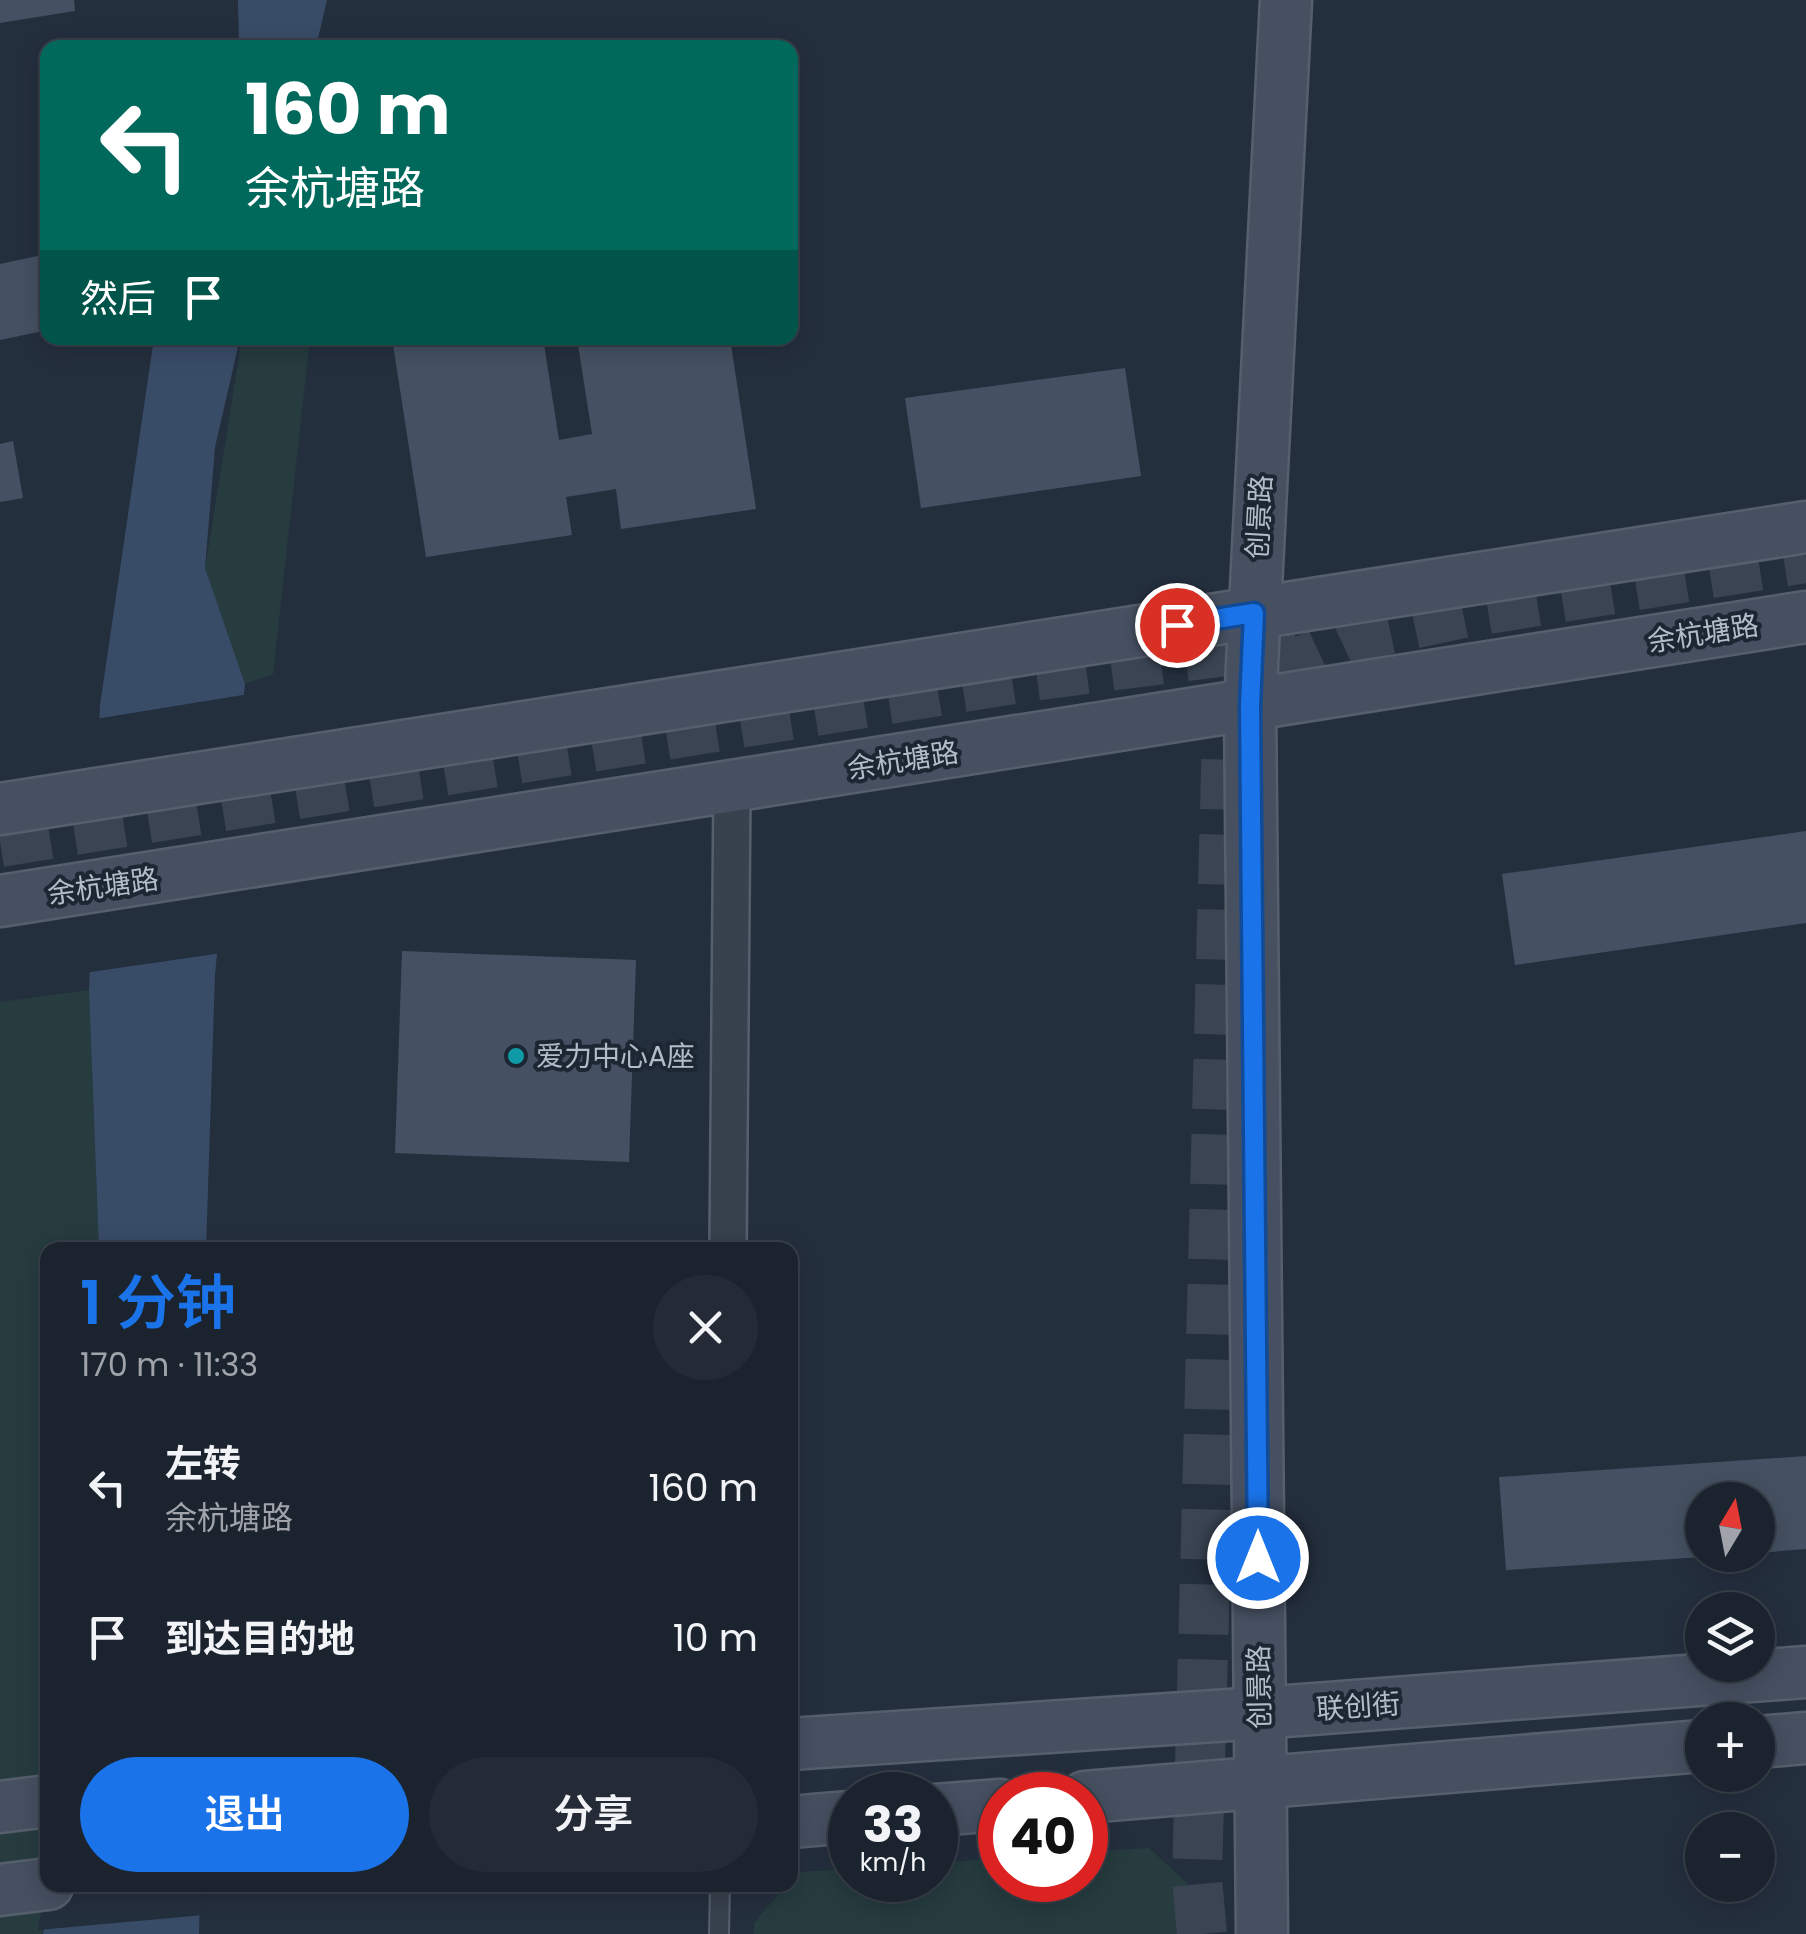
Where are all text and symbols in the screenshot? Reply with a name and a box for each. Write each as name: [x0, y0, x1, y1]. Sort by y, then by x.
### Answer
text: 160 m: [245, 60, 451, 159]
icon: left: [80, 80, 210, 210]
text: 余杭塘路: [245, 157, 425, 220]
icon: arrive: [176, 270, 231, 325]
text: 然后: [80, 272, 156, 325]
street label: 创景路: [1238, 474, 1281, 560]
pin: [1135, 583, 1220, 668]
icon: arrive: [1150, 598, 1205, 653]
street label: 余杭塘路: [1645, 605, 1761, 662]
street label: 余杭塘路: [845, 732, 961, 789]
street label: 余杭塘路: [45, 859, 161, 914]
place label: 爱力中心A座: [536, 1037, 695, 1076]
marker: 爱力中心A座: [505, 1045, 527, 1067]
text: 1 分钟: [80, 1261, 236, 1345]
button: close: [653, 1275, 758, 1380]
text: 170 m · 11:33: [80, 1342, 258, 1387]
text: 左转: [165, 1437, 241, 1490]
icon: left: [80, 1460, 135, 1515]
text: 160 m: [649, 1461, 758, 1514]
north arrow: [1685, 1482, 1775, 1572]
map controls: [1685, 1482, 1775, 1902]
text: 余杭塘路: [165, 1495, 293, 1540]
position arrow: [1206, 1506, 1310, 1610]
button: layers: [1685, 1592, 1775, 1682]
icon: arrive: [80, 1610, 135, 1665]
text: 10 m: [673, 1611, 758, 1664]
text: 到达目的地: [165, 1612, 355, 1665]
street label: 创景路: [1239, 1645, 1280, 1729]
street label: 联创街: [1315, 1684, 1401, 1729]
button: +: [1685, 1702, 1775, 1792]
button: 退出: [80, 1757, 409, 1872]
button: 分享: [429, 1757, 758, 1872]
speed limit sign: 40: [978, 1772, 1108, 1902]
text: 33: [863, 1789, 923, 1860]
button: −: [1685, 1812, 1775, 1902]
text: km/h: [860, 1845, 926, 1880]

